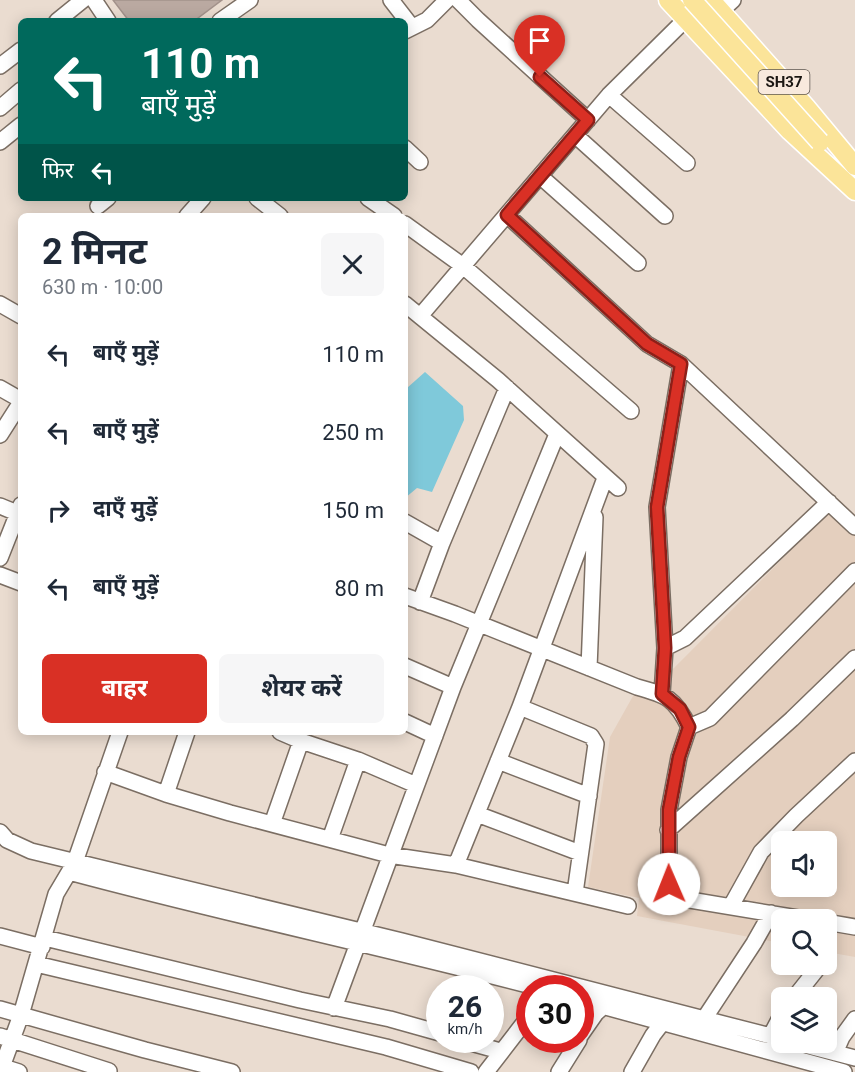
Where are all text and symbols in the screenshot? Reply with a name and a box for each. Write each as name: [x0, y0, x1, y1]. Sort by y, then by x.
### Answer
pin: [514, 15, 565, 77]
icon: arrive: [523, 24, 556, 57]
text: 110 m: [141, 39, 260, 88]
icon: left: [42, 42, 120, 120]
road number: SH37: [758, 70, 810, 94]
text: बाएँ मुड़ें: [141, 89, 216, 121]
icon: left: [86, 156, 119, 189]
text: फिर: [42, 158, 74, 183]
text: 2 मिनट: [42, 231, 147, 273]
button: close: [321, 233, 384, 296]
text: 630 m · 10:00: [42, 275, 163, 299]
icon: left: [42, 338, 75, 371]
text: बाएँ मुड़ें: [93, 340, 159, 365]
text: 110 m: [322, 342, 384, 367]
icon: left: [42, 416, 75, 449]
text: बाएँ मुड़ें: [93, 418, 159, 443]
text: 250 m: [322, 420, 384, 445]
icon: right: [42, 494, 75, 527]
text: दाएँ मुड़ें: [93, 496, 158, 521]
text: 150 m: [322, 498, 384, 523]
icon: left: [42, 572, 75, 605]
text: बाएँ मुड़ें: [93, 574, 159, 599]
text: 80 m: [335, 576, 384, 601]
button: बाहर: [42, 654, 207, 723]
button: शेयर करें: [219, 654, 384, 723]
map controls: [771, 831, 837, 1053]
button: sound: [771, 831, 837, 897]
position arrow: [637, 852, 701, 916]
button: search: [771, 909, 837, 975]
speed limit sign: 30: [516, 975, 594, 1053]
button: layers: [771, 987, 837, 1053]
text: 26: [448, 989, 482, 1024]
text: km/h: [447, 1020, 483, 1038]

